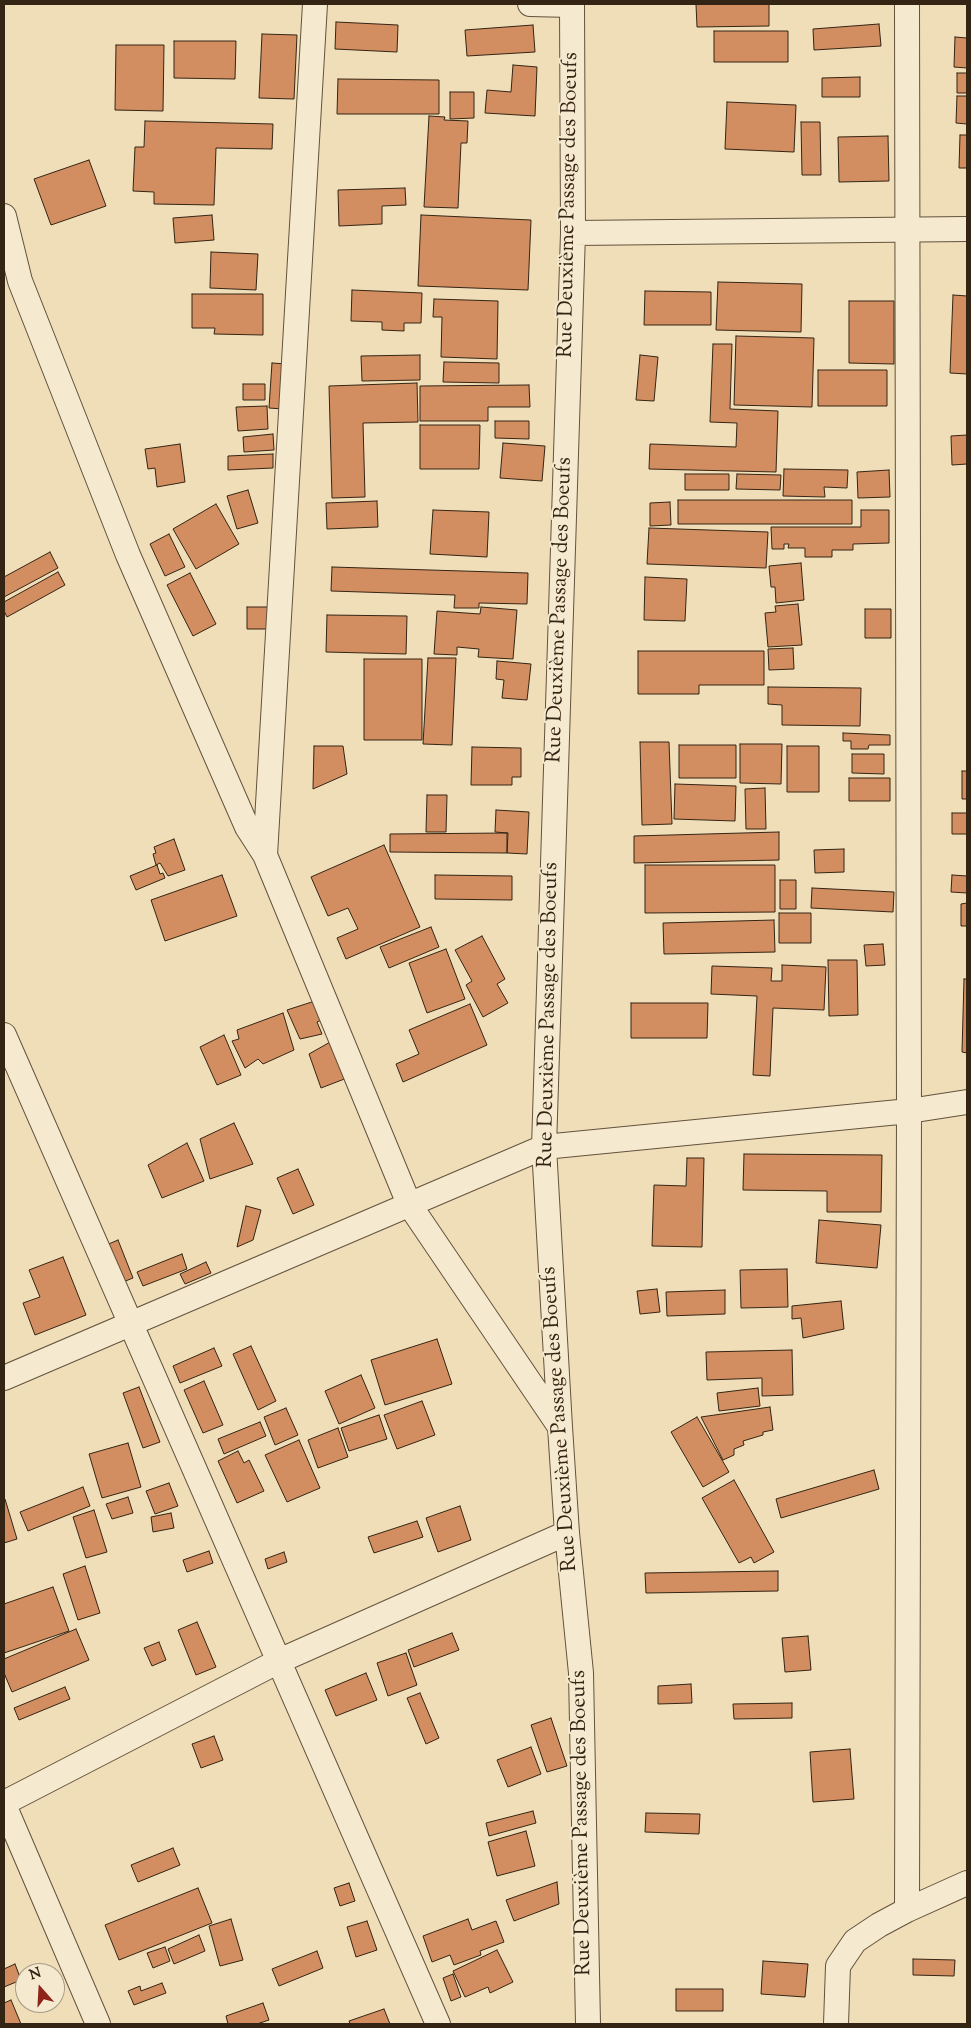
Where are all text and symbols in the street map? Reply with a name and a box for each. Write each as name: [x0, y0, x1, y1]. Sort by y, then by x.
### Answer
street label: Rue Deuxième Passage des Boeufs: [555, 52, 585, 358]
street label: Rue Deuxième Passage des Boeufs: [543, 457, 579, 763]
street label: Rue Deuxième Passage des Boeufs: [535, 862, 565, 1168]
street label: Rue Deuxième Passage des Boeufs: [538, 1266, 584, 1572]
street label: Rue Deuxième Passage des Boeufs: [568, 1670, 598, 1976]
north arrow: [15, 1963, 65, 2013]
text: N: [27, 1963, 44, 1986]

